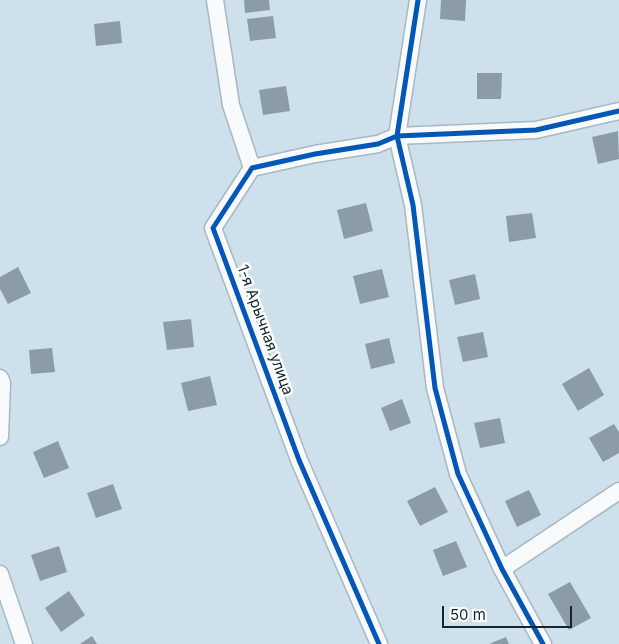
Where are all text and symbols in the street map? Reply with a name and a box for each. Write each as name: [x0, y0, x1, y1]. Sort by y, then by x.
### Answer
street label: 1-я Арычная улица: [233, 262, 297, 398]
scale bar: [444, 596, 574, 628]
text: 50 m: [450, 605, 486, 624]

